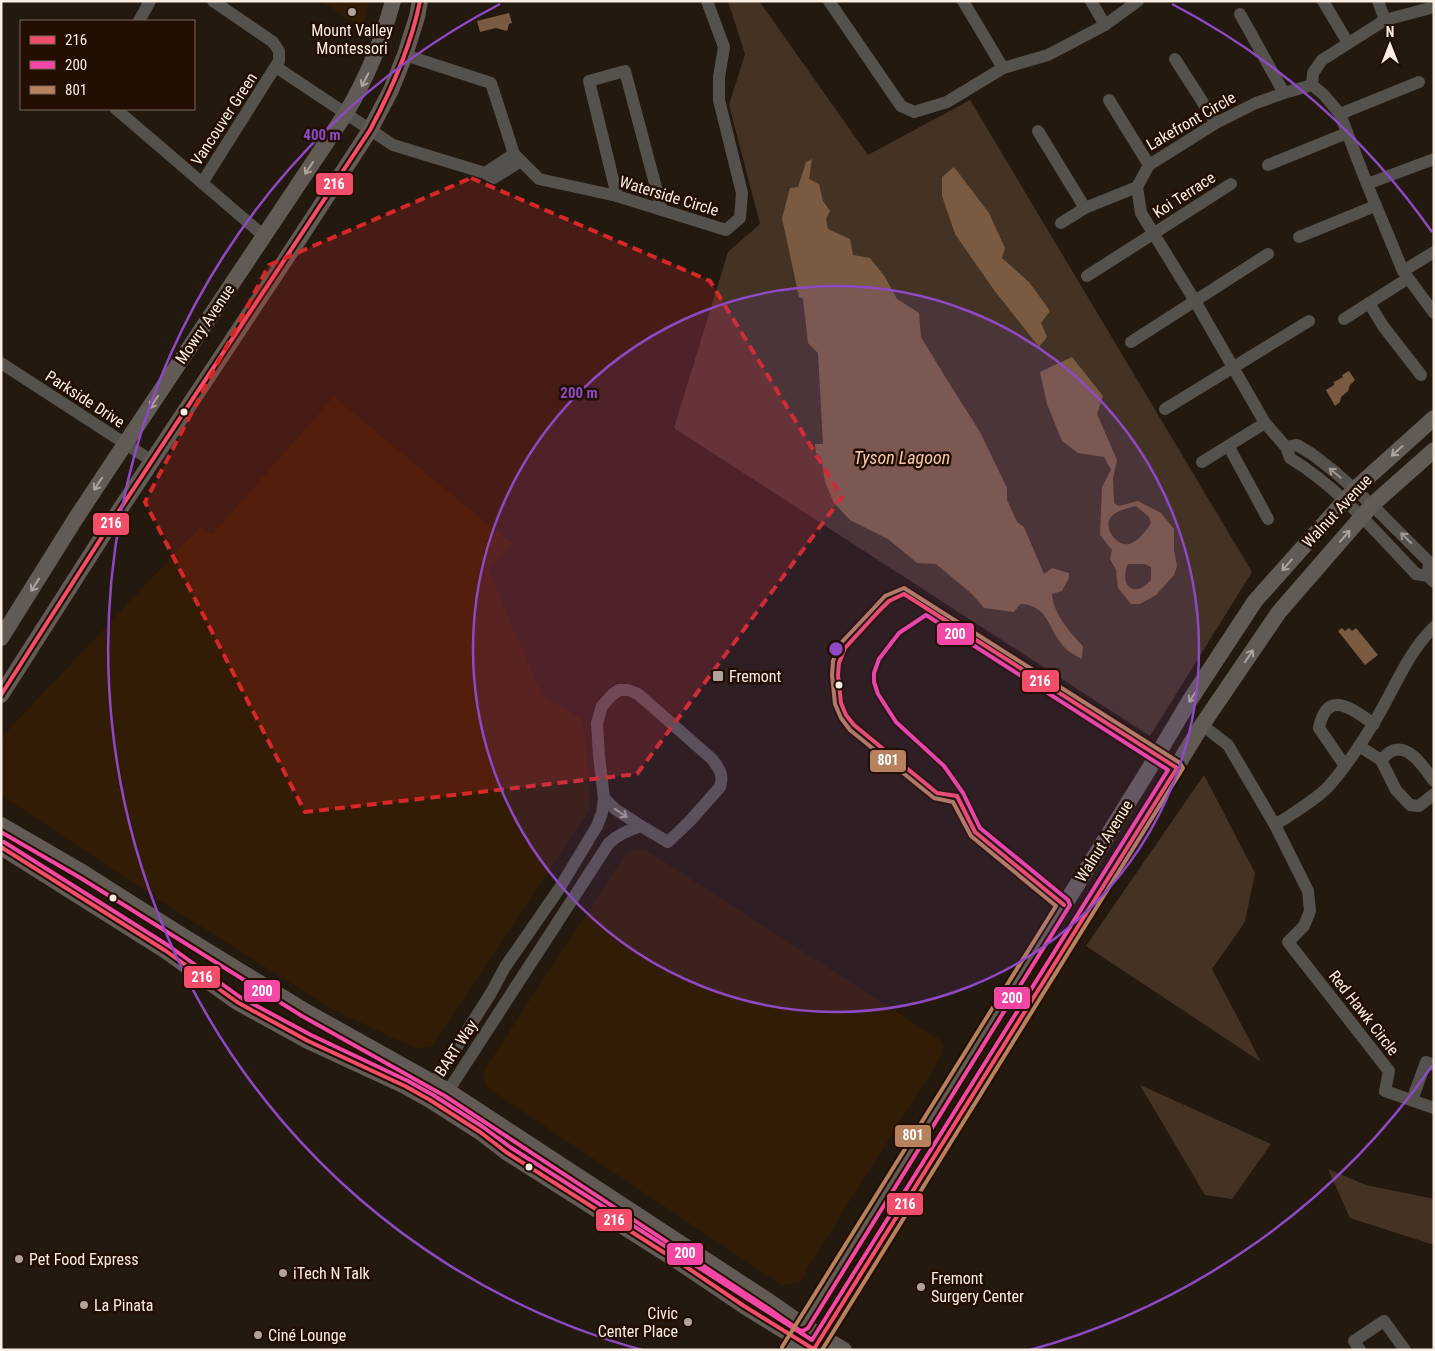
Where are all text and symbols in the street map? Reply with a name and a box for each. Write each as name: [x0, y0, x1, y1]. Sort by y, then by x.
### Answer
marker: Mount Valley Montessori: [346, 6, 358, 18]
legend: [20, 20, 195, 110]
north arrow: [1365, 20, 1415, 70]
place label: Mount Valley Montessori: [311, 21, 393, 58]
text: N: [1386, 24, 1394, 40]
text: 216: [65, 31, 87, 49]
text: 200: [65, 56, 87, 74]
street label: Vancouver Green: [187, 69, 261, 169]
one-way arrow: [360, 72, 369, 87]
text: 801: [65, 81, 87, 99]
street label: Lakefront Circle: [1143, 88, 1239, 154]
text: 400 m: [303, 126, 341, 144]
one-way arrow: [304, 161, 314, 175]
street label: Koi Terrace: [1149, 168, 1219, 222]
line badge: 216: [315, 172, 354, 196]
street label: Waterside Circle: [617, 172, 721, 220]
text: 216: [323, 176, 345, 192]
street label: Mowry Avenue: [171, 281, 239, 367]
street label: Parkside Drive: [42, 366, 128, 432]
text: 200 m: [560, 384, 598, 402]
one-way arrow: [148, 394, 158, 408]
unlabelled marker: [179, 407, 189, 417]
one-way arrow: [1391, 445, 1404, 457]
water label: Tyson Lagoon: [854, 447, 950, 468]
one-way arrow: [1329, 467, 1342, 478]
street label: Walnut Avenue: [1298, 470, 1376, 552]
one-way arrow: [93, 477, 103, 491]
line badge: 216: [92, 512, 130, 536]
text: 216: [100, 515, 122, 531]
one-way arrow: [1339, 530, 1350, 543]
one-way arrow: [1400, 533, 1412, 545]
one-way arrow: [1281, 558, 1293, 571]
one-way arrow: [30, 577, 40, 591]
line badge: 200: [936, 622, 975, 646]
text: 200: [944, 626, 966, 642]
centre of rings: [827, 640, 845, 658]
one-way arrow: [1244, 649, 1254, 663]
place label: Fremont: [729, 667, 782, 686]
marker: Fremont: [711, 669, 725, 683]
line badge: 216: [1021, 669, 1060, 693]
text: 216: [1029, 673, 1051, 689]
unlabelled marker: [834, 680, 844, 690]
one-way arrow: [1187, 689, 1197, 703]
line badge: 801: [869, 749, 907, 773]
text: 801: [877, 752, 899, 768]
street label: Walnut Avenue: [1071, 796, 1137, 886]
one-way arrow: [614, 808, 628, 818]
unlabelled marker: [108, 893, 118, 903]
line badge: 216: [183, 965, 221, 989]
street label: Red Hawk Circle: [1325, 967, 1403, 1059]
text: 216: [191, 969, 213, 985]
line badge: 200: [243, 979, 281, 1003]
text: 200: [251, 983, 273, 999]
line badge: 200: [993, 986, 1031, 1010]
text: 200: [1001, 990, 1023, 1006]
street label: BART Way: [431, 1016, 481, 1080]
line badge: 801: [894, 1124, 932, 1148]
text: 801: [902, 1127, 924, 1143]
unlabelled marker: [524, 1162, 534, 1172]
line badge: 216: [886, 1192, 924, 1216]
text: 216: [894, 1196, 916, 1212]
line badge: 216: [595, 1208, 633, 1232]
text: 216: [603, 1212, 625, 1228]
line badge: 200: [666, 1242, 704, 1266]
text: 200: [674, 1245, 696, 1261]
place label: Pet Food Express: [29, 1250, 139, 1269]
marker: Pet Food Express: [13, 1253, 25, 1265]
place label: iTech N Talk: [293, 1264, 371, 1283]
marker: iTech N Talk: [277, 1267, 289, 1279]
place label: Fremont Surgery Center: [931, 1269, 1024, 1306]
marker: Fremont Surgery Center: [915, 1281, 927, 1293]
place label: La Pinata: [94, 1296, 153, 1315]
marker: La Pinata: [78, 1299, 90, 1311]
place label: Civic Center Place: [598, 1304, 678, 1341]
marker: Civic Center Place: [682, 1316, 694, 1328]
place label: Ciné Lounge: [268, 1326, 346, 1345]
marker: Ciné Lounge: [252, 1329, 264, 1341]

